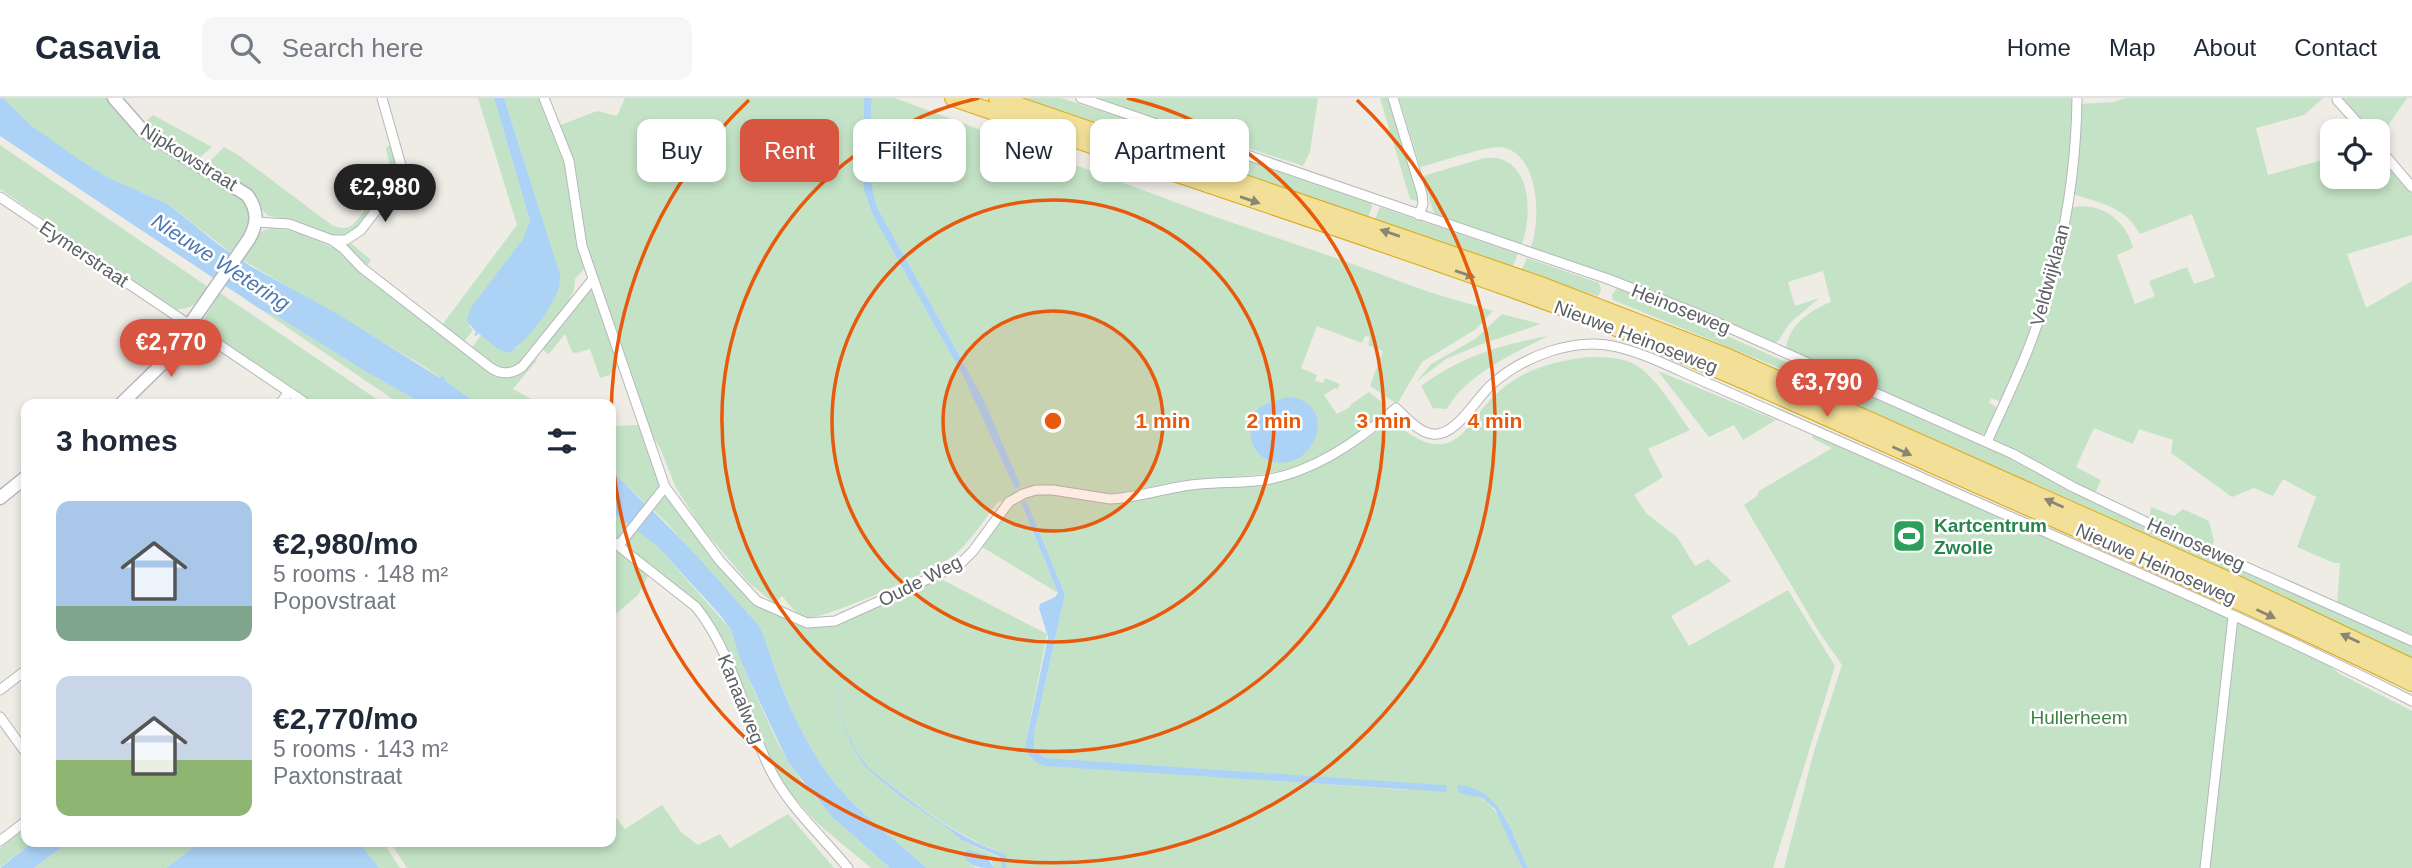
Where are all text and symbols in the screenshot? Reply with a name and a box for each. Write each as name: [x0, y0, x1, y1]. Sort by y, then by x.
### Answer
search box: [202, 17, 692, 80]
text: Casavia: [35, 29, 160, 66]
icon: search: [226, 29, 264, 67]
text: Search here: [282, 33, 423, 63]
text: Home: [2007, 34, 2071, 61]
text: Map: [2109, 34, 2156, 61]
text: About: [2194, 34, 2256, 61]
text: Contact: [2294, 34, 2377, 61]
street label: Nipkowstraat: [137, 119, 242, 195]
chip: Buy: [637, 119, 726, 182]
chip: Rent: [740, 119, 839, 182]
chip: Filters: [853, 119, 966, 182]
chip: New: [980, 119, 1076, 182]
chip: Apartment: [1090, 119, 1249, 182]
map controls: [2320, 119, 2390, 189]
button: locate: [2320, 119, 2390, 189]
pin: €2,980: [328, 164, 442, 224]
text: €2,980: [350, 174, 420, 200]
one-way arrow: [1239, 195, 1260, 205]
water label: Nieuwe Wetering: [148, 209, 294, 315]
street label: Eymerstraat: [36, 217, 133, 292]
street label: Veldwijklaan: [2026, 222, 2074, 328]
one-way arrow: [1380, 227, 1401, 238]
one-way arrow: [1454, 269, 1475, 280]
street label: Heinoseweg: [1629, 280, 1733, 338]
street label: Nieuwe Heinoseweg: [1551, 296, 1721, 378]
pin: €2,770: [114, 320, 228, 379]
text: €2,770: [136, 329, 206, 355]
pin: €3,790: [1770, 360, 1884, 419]
text: €3,790: [1792, 369, 1862, 395]
centre of rings: [1041, 409, 1065, 433]
text: 1 min: [1136, 409, 1190, 432]
text: 2 min: [1247, 409, 1301, 432]
text: 3 min: [1357, 409, 1411, 432]
text: 4 min: [1468, 409, 1522, 432]
icon: filters: [543, 422, 581, 460]
text: 3 homes: [56, 424, 178, 457]
one-way arrow: [1892, 445, 1912, 457]
one-way arrow: [2044, 497, 2065, 508]
street label: Heinoseweg: [2144, 513, 2248, 575]
place label: Kartcentrum Zwolle: [1934, 515, 2047, 558]
sports icon: Kartcentrum Zwolle: [1890, 517, 1928, 555]
street label: Nieuwe Heinoseweg: [2073, 519, 2239, 609]
text: €2,980/mo: [273, 527, 418, 560]
icon: home: [112, 529, 196, 613]
street label: Oude Weg: [875, 551, 965, 611]
text: 5 rooms · 148 m²: [273, 561, 448, 587]
text: Popovstraat: [273, 588, 396, 614]
one-way arrow: [2256, 609, 2277, 620]
one-way arrow: [2340, 632, 2360, 644]
street label: Kanaalweg: [714, 651, 768, 747]
text: €2,770/mo: [273, 702, 418, 735]
icon: home: [112, 704, 196, 788]
park label: Hullerheem: [2030, 707, 2128, 728]
text: 5 rooms · 143 m²: [273, 736, 448, 762]
text: Paxtonstraat: [273, 763, 402, 789]

